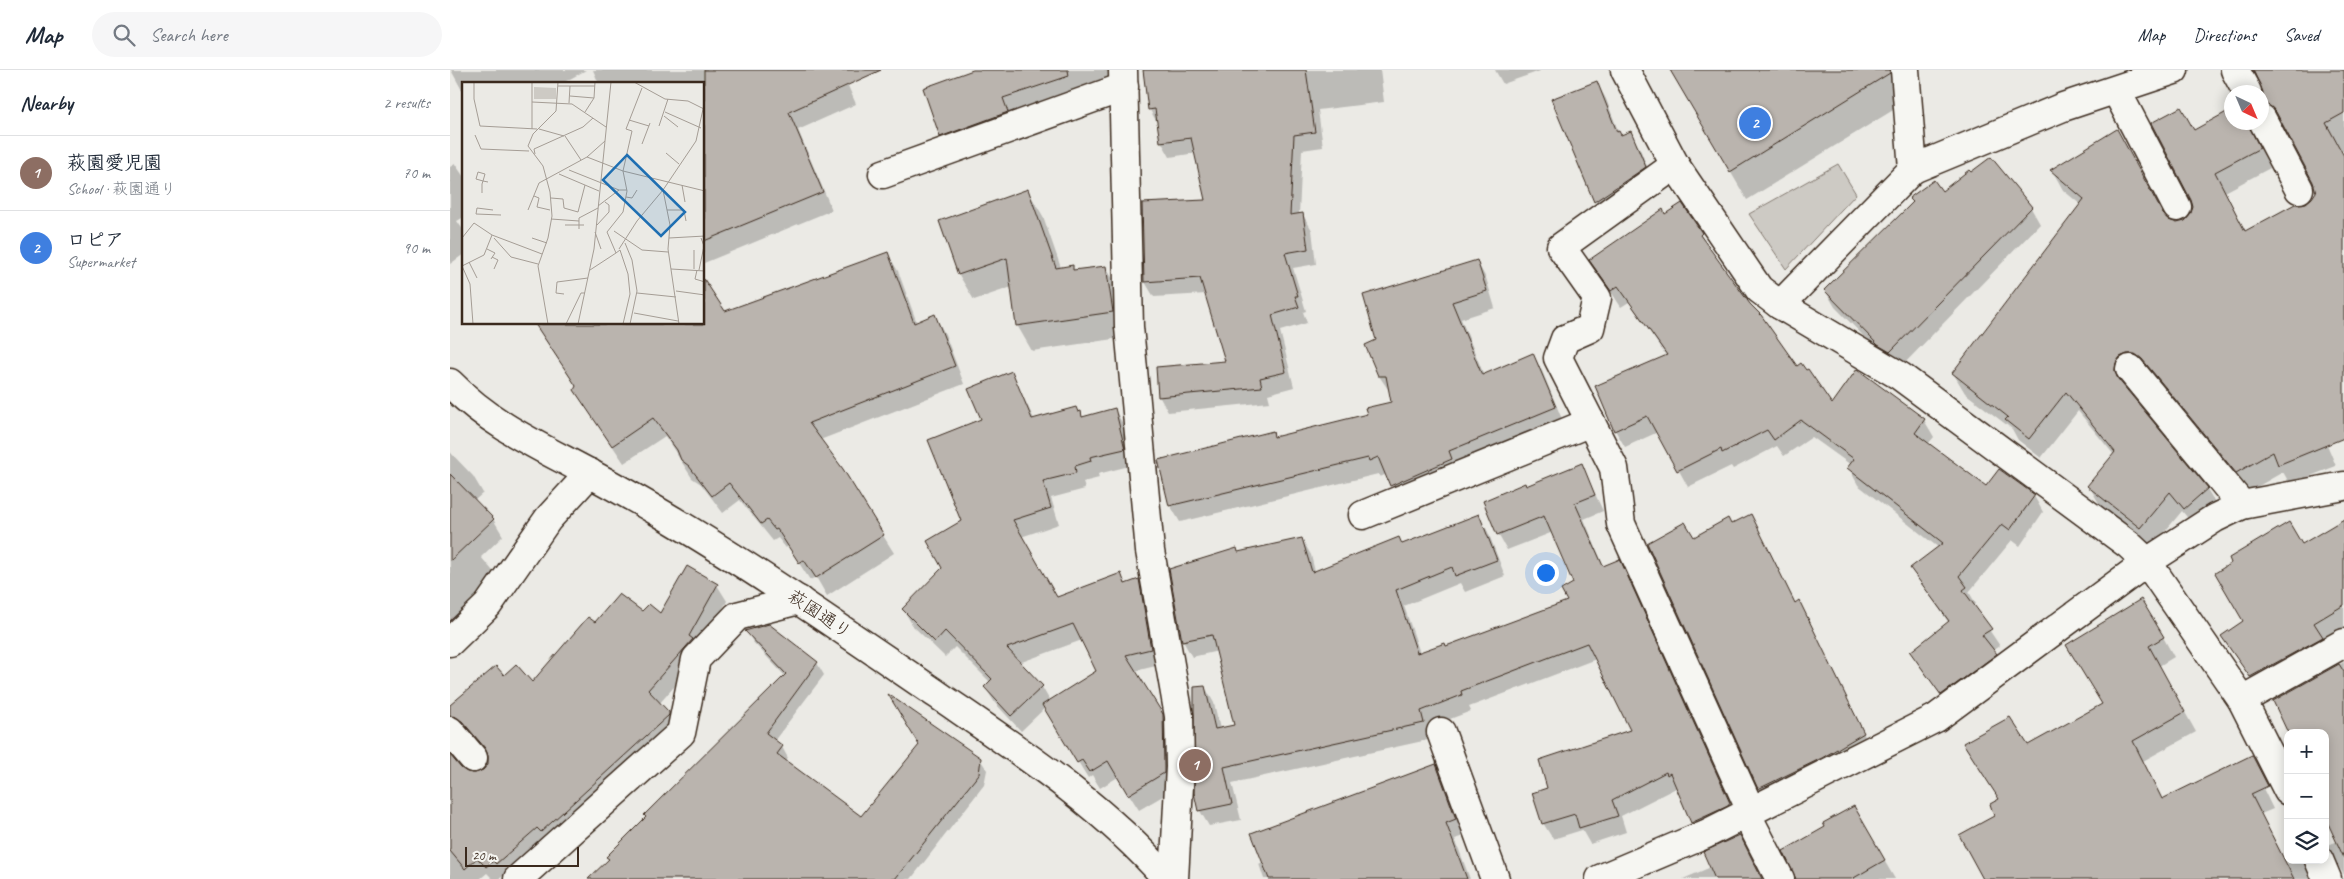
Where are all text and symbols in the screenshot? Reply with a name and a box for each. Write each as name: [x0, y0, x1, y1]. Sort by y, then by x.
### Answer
search box: [92, 12, 442, 57]
text: Map: [25, 20, 62, 50]
icon: search: [110, 21, 138, 49]
text: Search here: [150, 23, 228, 47]
text: Map: [2138, 24, 2165, 46]
text: Directions: [2193, 24, 2256, 46]
text: Saved: [2284, 24, 2319, 46]
inset map: [462, 82, 705, 325]
north arrow: [2224, 85, 2269, 130]
text: Nearby: [20, 90, 73, 116]
text: 2 results: [383, 93, 430, 113]
pin: 2: [1739, 104, 1771, 142]
text: 萩園愛児園: [67, 151, 162, 175]
text: 1: [32, 163, 40, 183]
text: 70 m: [403, 163, 430, 183]
text: School · 萩園通り: [67, 179, 176, 199]
text: ロピア: [67, 228, 124, 252]
text: 2: [32, 238, 40, 258]
text: 90 m: [403, 238, 430, 258]
text: Supermarket: [67, 252, 135, 272]
your location: [1533, 560, 1559, 586]
street label: 萩園通り: [784, 585, 856, 643]
map controls: [2284, 729, 2329, 864]
button: +: [2284, 729, 2329, 774]
pin: 1: [1179, 746, 1211, 784]
button: −: [2284, 774, 2329, 819]
button: layers: [2284, 819, 2329, 864]
scale bar: [465, 844, 579, 867]
text: 20 m: [472, 847, 496, 864]

